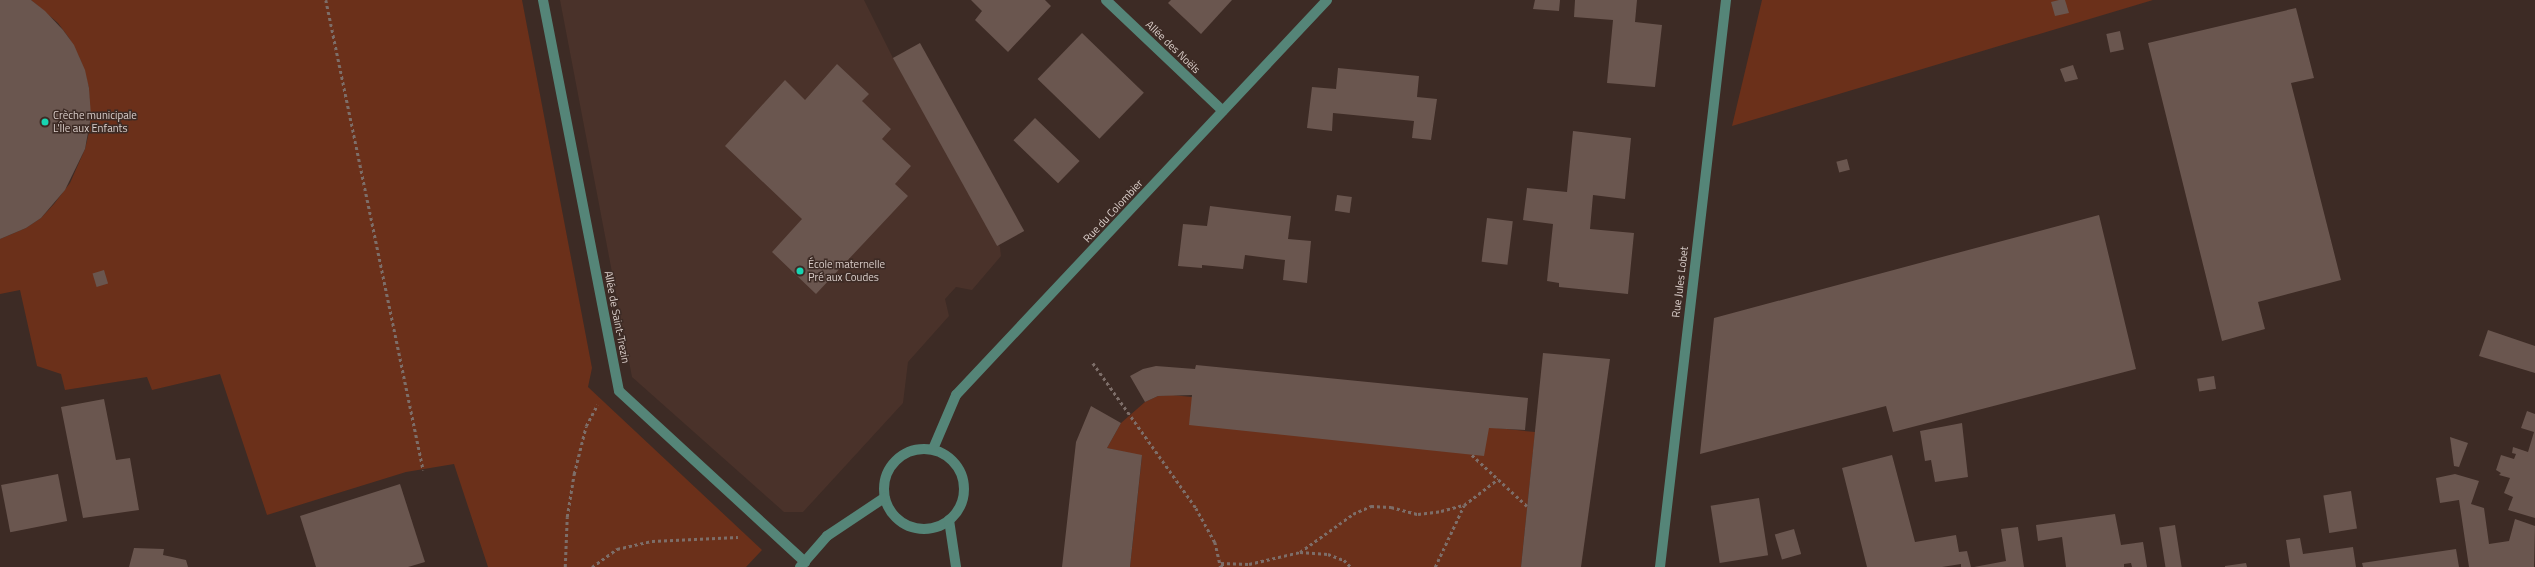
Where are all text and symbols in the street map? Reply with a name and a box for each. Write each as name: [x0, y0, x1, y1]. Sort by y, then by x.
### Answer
street label: Allée des Noëls: [1143, 18, 1203, 76]
place label: Crèche municipale L'Île aux Enfants: [53, 109, 137, 135]
marker: Crèche municipale L'Île aux Enfants: [40, 117, 50, 127]
street label: Rue du Colombier: [1080, 177, 1146, 245]
street label: Rue Jules Lobet: [1669, 246, 1691, 318]
place label: École maternelle Pré aux Coudes: [808, 258, 885, 284]
marker: École maternelle Pré aux Coudes: [795, 266, 805, 276]
street label: Allée de Saint-Trezin: [602, 270, 632, 364]

